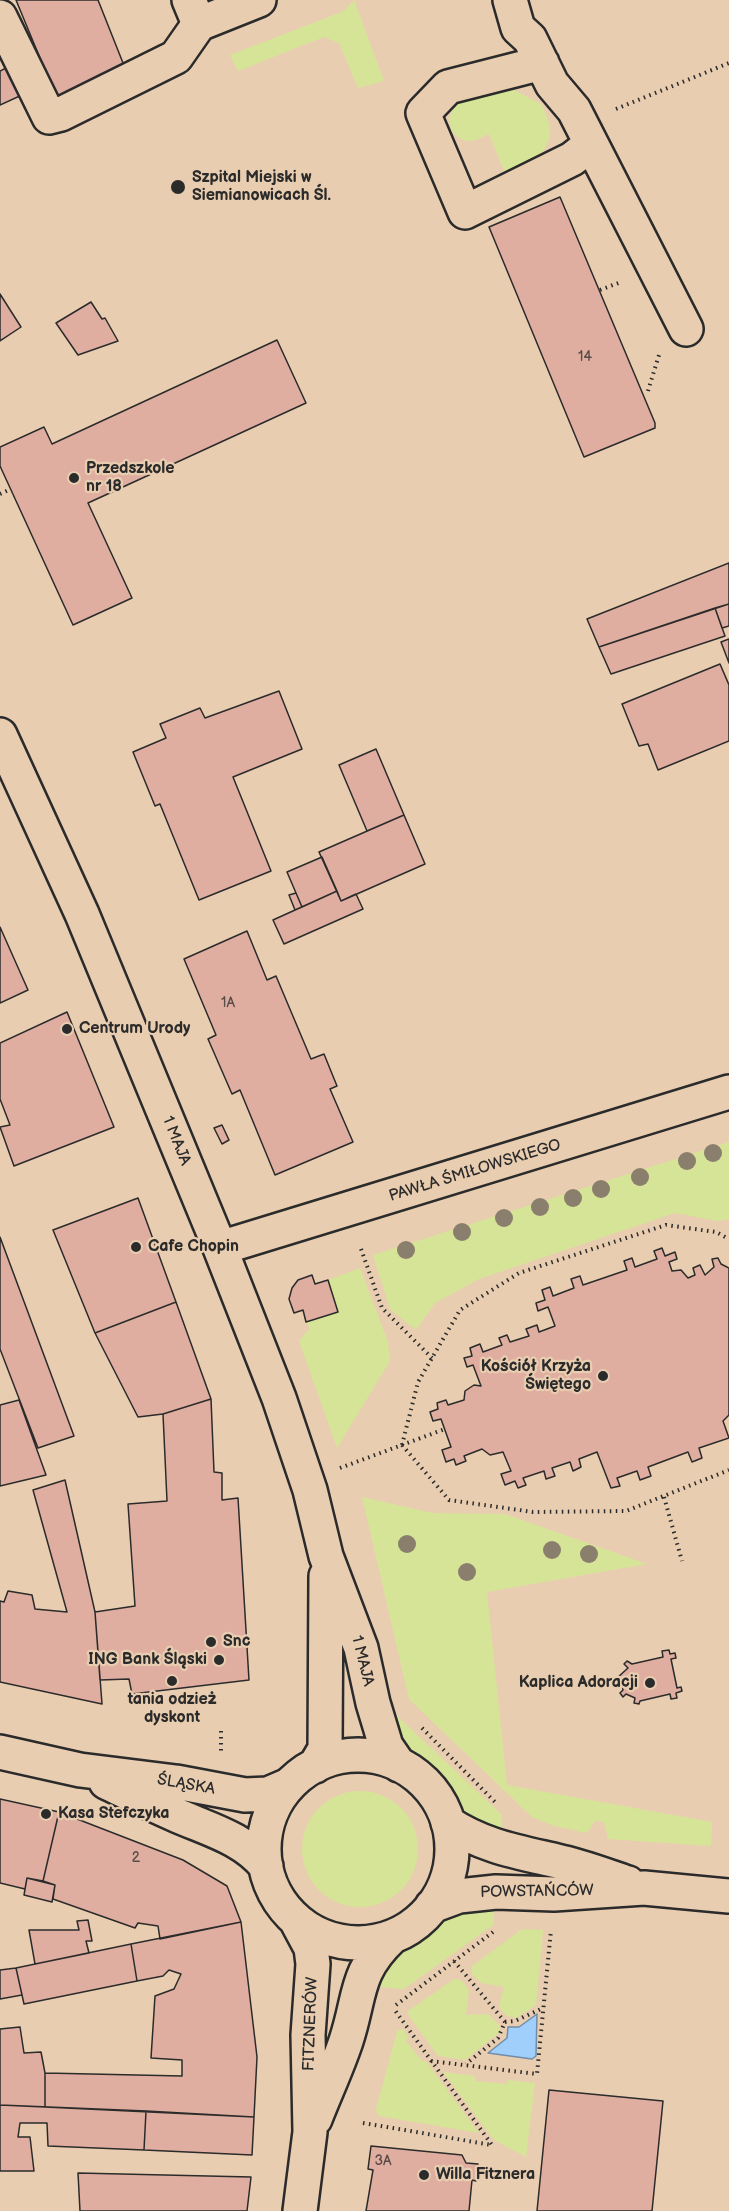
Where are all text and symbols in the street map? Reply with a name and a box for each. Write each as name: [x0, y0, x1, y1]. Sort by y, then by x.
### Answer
place label: Szpital Miejski w Siemianowicach Śl.: [192, 168, 331, 206]
marker: Szpital Miejski w Siemianowicach Śl.: [169, 178, 187, 196]
house number: 14: [578, 349, 592, 365]
place label: Przedszkole nr 18: [86, 459, 175, 497]
marker: Przedszkole nr 18: [67, 471, 81, 485]
house number: 1A: [221, 995, 235, 1011]
place label: Centrum Urody: [79, 1019, 190, 1039]
marker: Centrum Urody: [60, 1022, 74, 1036]
street label: 1 MAJA: [157, 1114, 195, 1168]
street label: PAWŁA ŚMIŁOWSKIEGO: [387, 1136, 563, 1206]
place label: Cafe Chopin: [148, 1237, 239, 1257]
marker: Cafe Chopin: [129, 1240, 143, 1254]
place label: Kościół Krzyża Świętego: [481, 1357, 591, 1395]
marker: Kościół Krzyża Świętego: [596, 1369, 610, 1383]
place label: Snc: [223, 1632, 250, 1652]
street label: 1 MAJA: [346, 1634, 378, 1688]
marker: Snc: [204, 1635, 218, 1649]
place label: ING Bank Śląski: [88, 1650, 207, 1670]
marker: ING Bank Śląski: [212, 1653, 226, 1667]
place label: Kaplica Adoracji: [519, 1673, 638, 1693]
marker: tania odzież dyskont: [165, 1674, 179, 1688]
marker: Kaplica Adoracji: [643, 1676, 657, 1690]
place label: tania odzież dyskont: [128, 1690, 216, 1728]
street label: ŚLĄSKA: [156, 1770, 216, 1800]
place label: Kasa Stefczyka: [58, 1804, 169, 1824]
marker: Kasa Stefczyka: [39, 1807, 53, 1821]
house number: 2: [132, 1850, 140, 1866]
street label: POWSTAŃCÓW: [480, 1881, 594, 1903]
street label: FITZNERÓW: [300, 1976, 322, 2072]
house number: 3A: [374, 2153, 392, 2169]
place label: Willa Fitznera: [436, 2165, 535, 2185]
marker: Willa Fitznera: [417, 2168, 431, 2182]

